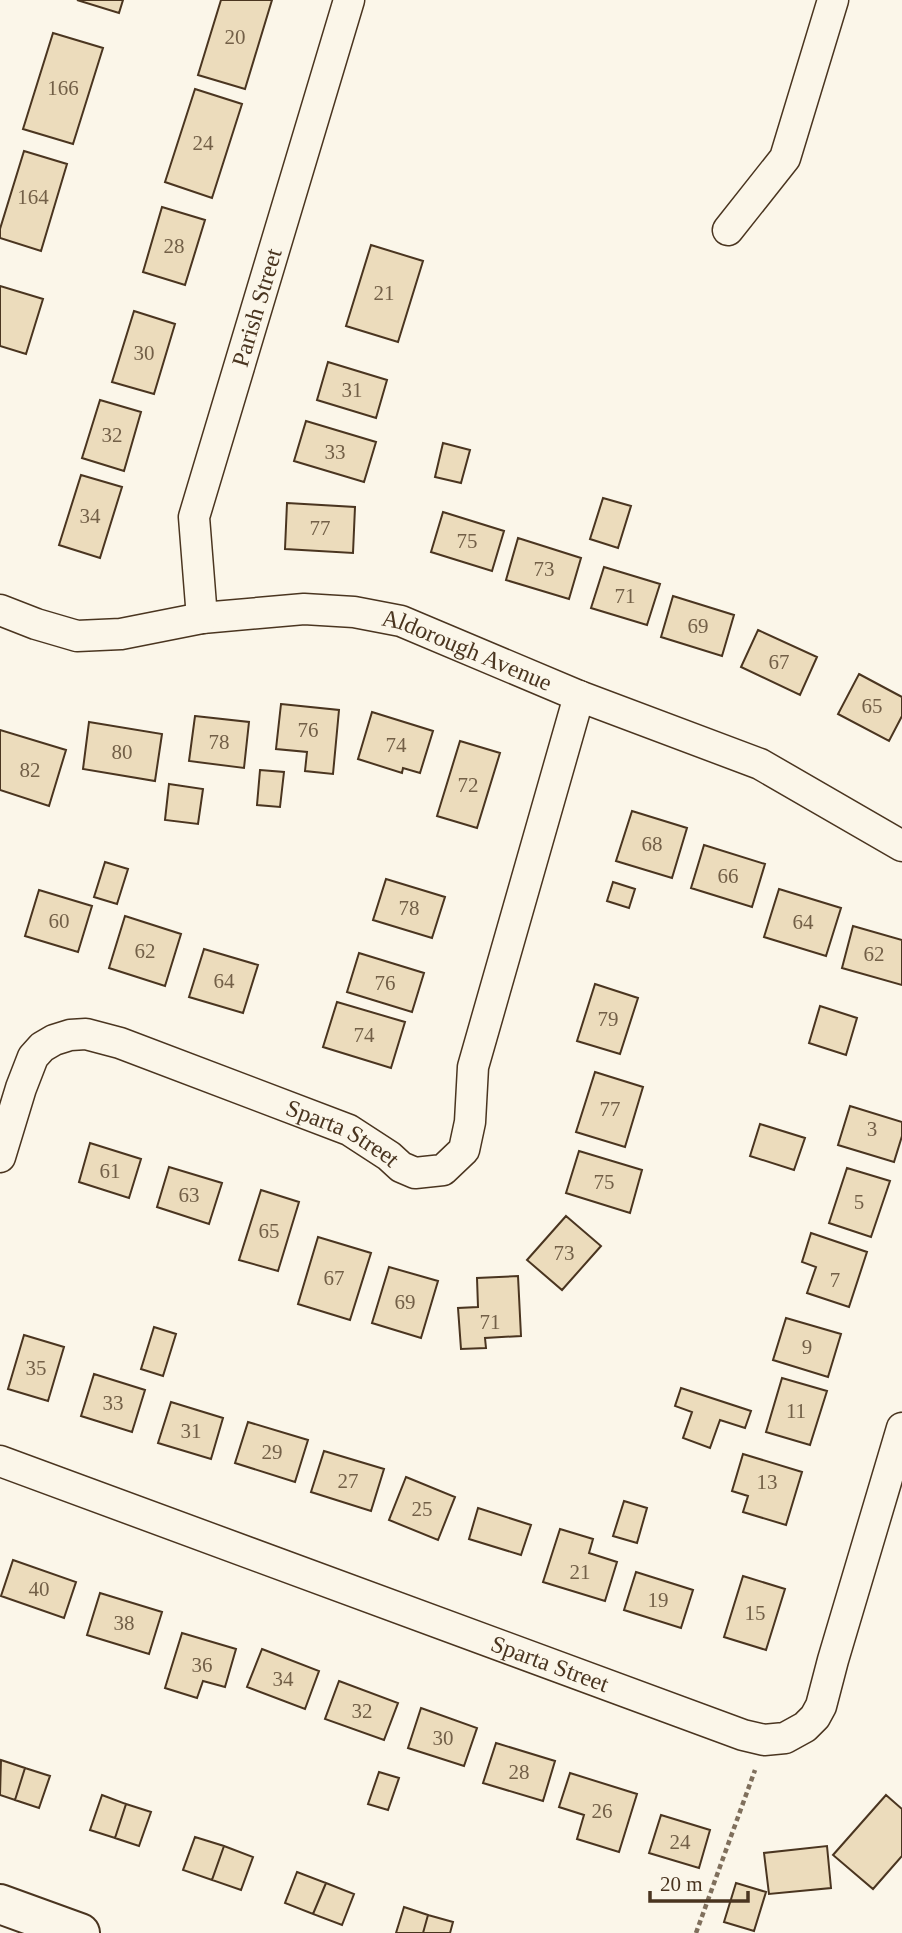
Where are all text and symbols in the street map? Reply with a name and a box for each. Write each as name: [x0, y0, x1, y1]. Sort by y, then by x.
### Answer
house number: 20: [225, 25, 246, 49]
house number: 166: [47, 76, 79, 100]
house number: 24: [193, 131, 214, 155]
house number: 164: [17, 185, 49, 209]
house number: 28: [164, 234, 185, 258]
street label: Parish Street: [227, 245, 287, 370]
house number: 21: [374, 281, 395, 305]
house number: 30: [134, 341, 155, 365]
house number: 31: [342, 378, 363, 402]
house number: 32: [102, 423, 123, 447]
house number: 33: [325, 440, 346, 464]
house number: 34: [80, 504, 101, 528]
house number: 77: [310, 516, 331, 540]
house number: 75: [457, 529, 478, 553]
house number: 73: [534, 557, 555, 581]
house number: 71: [615, 584, 636, 608]
street label: Aldorough Avenue: [380, 605, 556, 696]
house number: 69: [688, 614, 709, 638]
house number: 67: [769, 650, 790, 674]
house number: 65: [862, 694, 883, 718]
house number: 76: [298, 718, 319, 742]
house number: 78: [209, 730, 230, 754]
house number: 74: [386, 733, 407, 757]
house number: 80: [112, 740, 133, 764]
house number: 82: [20, 758, 41, 782]
house number: 72: [458, 773, 479, 797]
house number: 68: [642, 832, 663, 856]
house number: 66: [718, 864, 739, 888]
house number: 78: [399, 896, 420, 920]
house number: 60: [49, 909, 70, 933]
house number: 64: [793, 910, 814, 934]
house number: 62: [135, 939, 156, 963]
house number: 62: [864, 942, 885, 966]
house number: 64: [214, 969, 235, 993]
house number: 76: [375, 971, 396, 995]
house number: 79: [598, 1007, 619, 1031]
house number: 74: [354, 1023, 375, 1047]
street label: Sparta Street: [282, 1094, 405, 1172]
house number: 77: [600, 1097, 621, 1121]
house number: 3: [867, 1117, 877, 1141]
house number: 61: [100, 1159, 121, 1183]
house number: 75: [594, 1170, 615, 1194]
house number: 63: [179, 1183, 200, 1207]
house number: 5: [854, 1190, 864, 1214]
house number: 65: [259, 1219, 280, 1243]
house number: 73: [554, 1241, 575, 1265]
house number: 67: [324, 1266, 345, 1290]
house number: 7: [830, 1268, 840, 1292]
house number: 69: [395, 1290, 416, 1314]
house number: 71: [480, 1310, 501, 1334]
house number: 9: [802, 1335, 812, 1359]
house number: 35: [26, 1356, 47, 1380]
house number: 33: [103, 1391, 124, 1415]
house number: 11: [786, 1399, 806, 1423]
house number: 31: [181, 1419, 202, 1443]
house number: 29: [262, 1440, 283, 1464]
house number: 27: [338, 1469, 359, 1493]
house number: 13: [757, 1470, 778, 1494]
house number: 25: [412, 1497, 433, 1521]
house number: 21: [570, 1560, 591, 1584]
house number: 40: [29, 1577, 50, 1601]
house number: 19: [648, 1588, 669, 1612]
house number: 15: [745, 1601, 766, 1625]
house number: 38: [114, 1611, 135, 1635]
street label: Sparta Street: [487, 1630, 612, 1697]
house number: 36: [192, 1653, 213, 1677]
house number: 34: [273, 1667, 294, 1691]
house number: 32: [352, 1699, 373, 1723]
house number: 30: [433, 1726, 454, 1750]
house number: 28: [509, 1760, 530, 1784]
house number: 26: [592, 1799, 613, 1823]
house number: 24: [670, 1830, 691, 1854]
scale bar: [650, 1860, 748, 1904]
text: 20 m: [660, 1872, 703, 1896]

